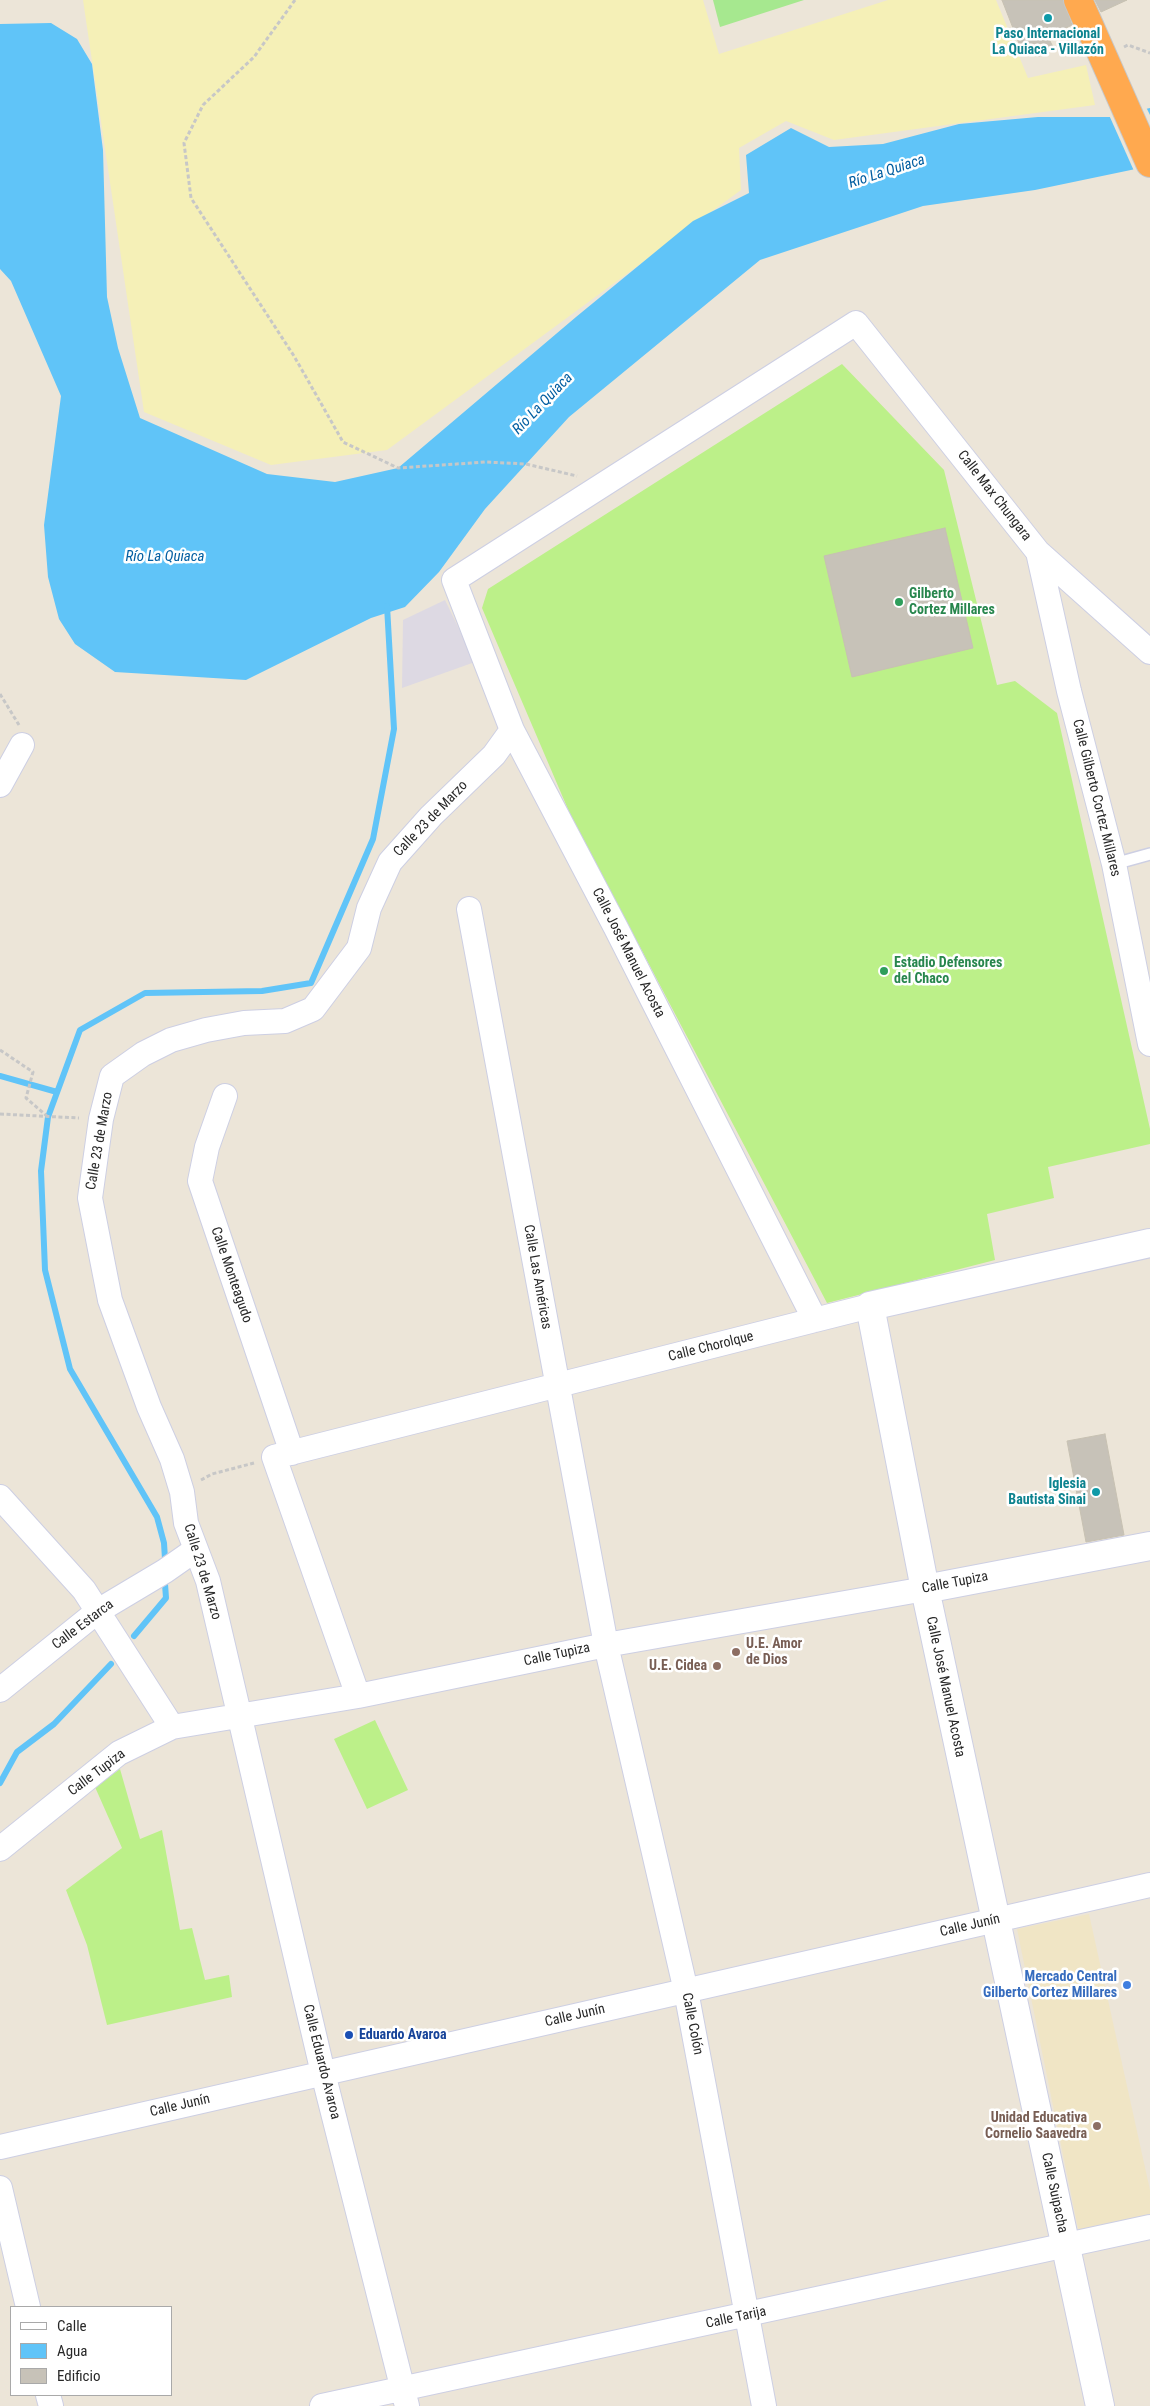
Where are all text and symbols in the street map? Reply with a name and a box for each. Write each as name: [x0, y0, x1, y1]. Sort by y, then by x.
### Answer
marker: Paso Internacional La Quiaca - Villazón: [1042, 12, 1054, 24]
place label: Paso Internacional La Quiaca - Villazón: [992, 26, 1104, 58]
water label: Río La Quiaca: [847, 151, 927, 193]
water label: Río La Quiaca: [509, 369, 577, 439]
street label: Calle Max Chungara: [954, 447, 1034, 545]
water label: Río La Quiaca: [126, 548, 204, 566]
place label: Gilberto Cortez Millares: [909, 586, 995, 618]
marker: Gilberto Cortez Millares: [893, 596, 905, 608]
street label: Calle Gilberto Cortez Millares: [1068, 718, 1124, 878]
street label: Calle 23 de Marzo: [390, 777, 472, 861]
street label: Calle José Manuel Acosta: [588, 885, 668, 1021]
place label: Estadio Defensores del Chaco: [894, 955, 1002, 988]
marker: Estadio Defensores del Chaco: [878, 965, 890, 977]
street label: Calle 23 de Marzo: [83, 1091, 117, 1191]
street label: Calle Las Américas: [520, 1223, 554, 1331]
street label: Calle Monteagudo: [207, 1225, 255, 1325]
street label: Calle Chorolque: [667, 1328, 755, 1366]
place label: Iglesia Bautista Sinai: [1008, 1476, 1086, 1508]
marker: Iglesia Bautista Sinai: [1090, 1486, 1102, 1498]
street label: Calle 23 de Marzo: [179, 1522, 225, 1622]
street label: Calle Tupiza: [920, 1568, 990, 1598]
street label: Calle Estarca: [49, 1597, 117, 1653]
street label: Calle José Manuel Acosta: [922, 1615, 968, 1759]
place label: U.E. Amor de Dios: [746, 1636, 802, 1668]
street label: Calle Tupiza: [522, 1640, 592, 1670]
marker: U.E. Amor de Dios: [730, 1646, 742, 1658]
place label: U.E. Cidea: [649, 1658, 707, 1674]
marker: U.E. Cidea: [711, 1660, 723, 1672]
street label: Calle Tupiza: [65, 1746, 129, 1800]
street label: Calle Junín: [938, 1911, 1002, 1941]
place label: Mercado Central Gilberto Cortez Millares: [983, 1969, 1117, 2001]
marker: Mercado Central Gilberto Cortez Millares: [1121, 1979, 1133, 1991]
street label: Calle Colón: [678, 1992, 706, 2056]
street label: Calle Junín: [543, 2001, 607, 2031]
street label: Calle Eduardo Avaroa: [299, 2003, 343, 2121]
place label: Eduardo Avaroa: [359, 2027, 447, 2043]
marker: Eduardo Avaroa: [343, 2029, 355, 2041]
street label: Calle Junín: [148, 2091, 212, 2121]
place label: Unidad Educativa Cornelio Saavedra: [985, 2110, 1087, 2142]
marker: Unidad Educativa Cornelio Saavedra: [1091, 2120, 1103, 2132]
street label: Calle Suipacha: [1037, 2151, 1071, 2235]
street label: Calle Tarija: [704, 2303, 768, 2333]
legend: [10, 2306, 172, 2396]
text: Calle: [57, 2317, 87, 2335]
text: Agua: [57, 2342, 87, 2360]
text: Edificio: [57, 2367, 100, 2385]

